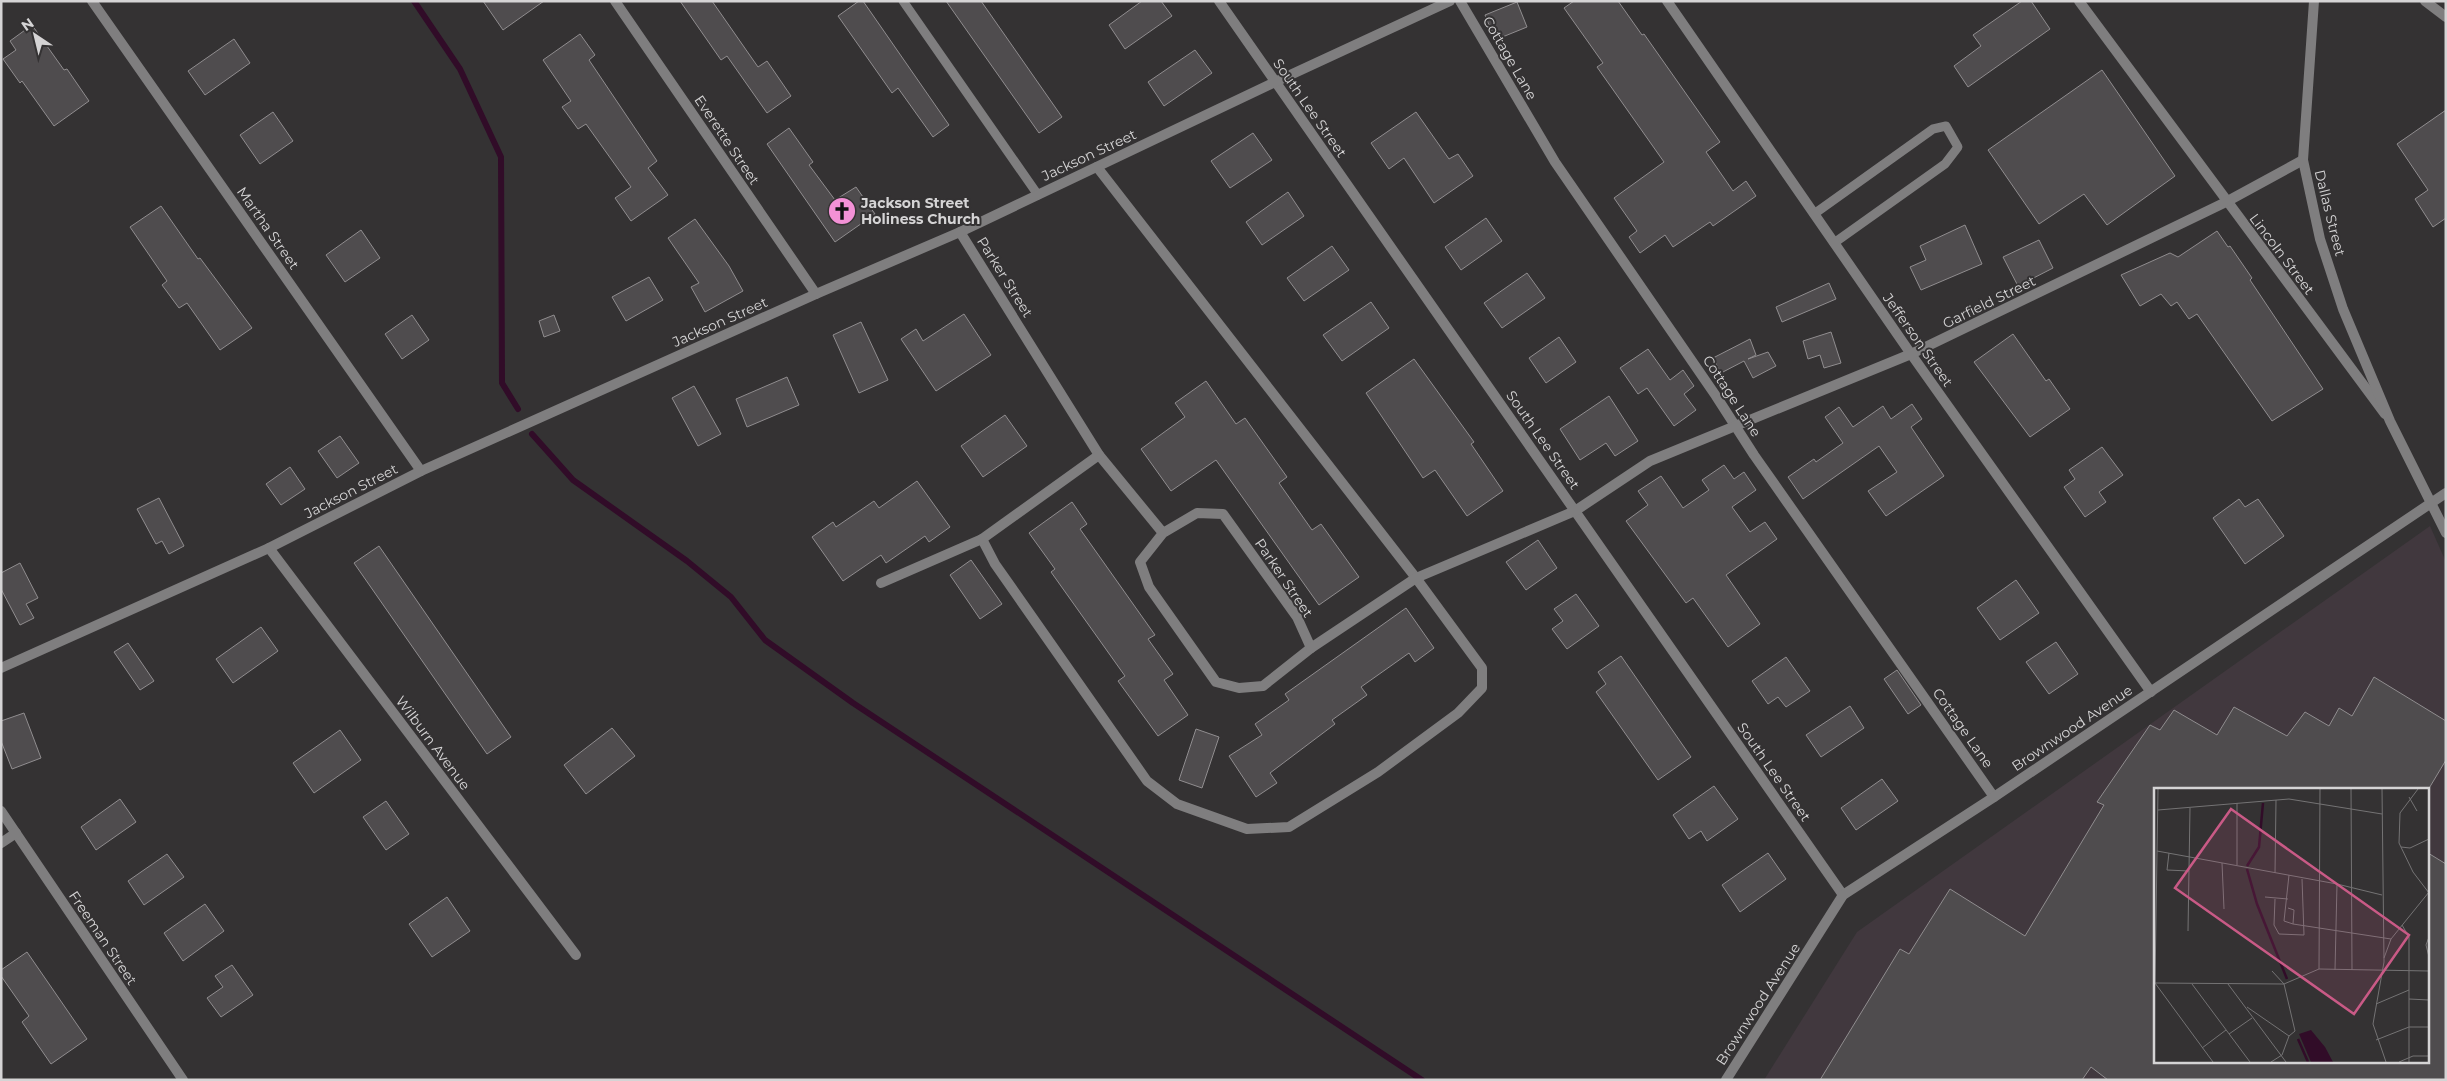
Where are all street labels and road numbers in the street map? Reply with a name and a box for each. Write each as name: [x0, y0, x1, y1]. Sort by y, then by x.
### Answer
street label: Cottage Lane: [1479, 13, 1541, 103]
street label: South Lee Street: [1269, 55, 1351, 161]
street label: Everette Street: [690, 92, 764, 189]
street label: Jackson Street: [1038, 125, 1139, 185]
street label: Dallas Street: [2311, 168, 2350, 258]
street label: Martha Street: [233, 183, 303, 273]
street label: Lincoln Street: [2246, 210, 2319, 298]
street label: Parker Street: [973, 233, 1037, 321]
street label: Garfield Street: [1940, 272, 2039, 332]
street label: Jefferson Street: [1879, 289, 1957, 390]
street label: Jackson Street: [669, 293, 771, 351]
street label: Cottage Lane: [1699, 352, 1765, 440]
street label: South Lee Street: [1502, 387, 1584, 493]
street label: Jackson Street: [300, 460, 401, 523]
street label: Parker Street: [1251, 535, 1317, 621]
street label: Brownwood Avenue: [2008, 681, 2136, 775]
street label: Cottage Lane: [1929, 684, 1997, 772]
street label: Wilburn Avenue: [392, 692, 474, 794]
street label: South Lee Street: [1733, 719, 1815, 825]
street label: Freeman Street: [65, 888, 141, 989]
street label: Brownwood Avenue: [1712, 940, 1804, 1068]

